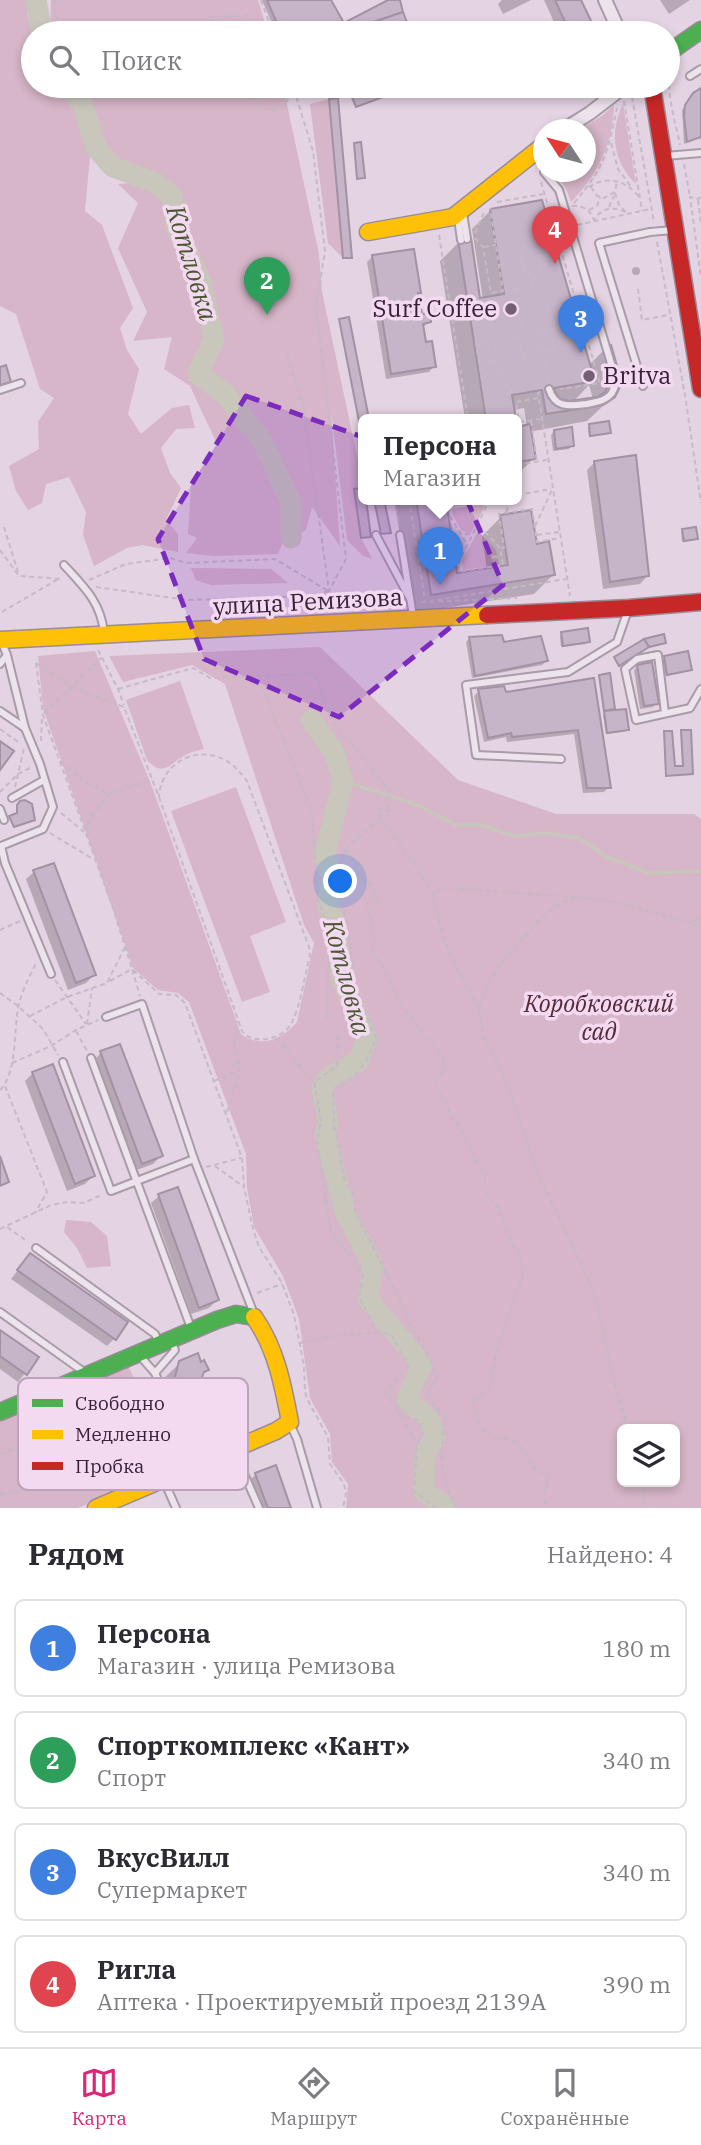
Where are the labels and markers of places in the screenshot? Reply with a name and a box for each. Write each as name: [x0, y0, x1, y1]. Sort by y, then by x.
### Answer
pin: 4: [532, 206, 578, 264]
pin: 2: [244, 257, 290, 315]
place label: Surf Coffee: [373, 292, 497, 324]
pin: 3: [558, 295, 604, 353]
marker: Surf Coffee: [503, 301, 519, 317]
place label: Britva: [603, 359, 671, 391]
marker: Britva: [581, 368, 597, 384]
pin: 1: [417, 527, 463, 585]

